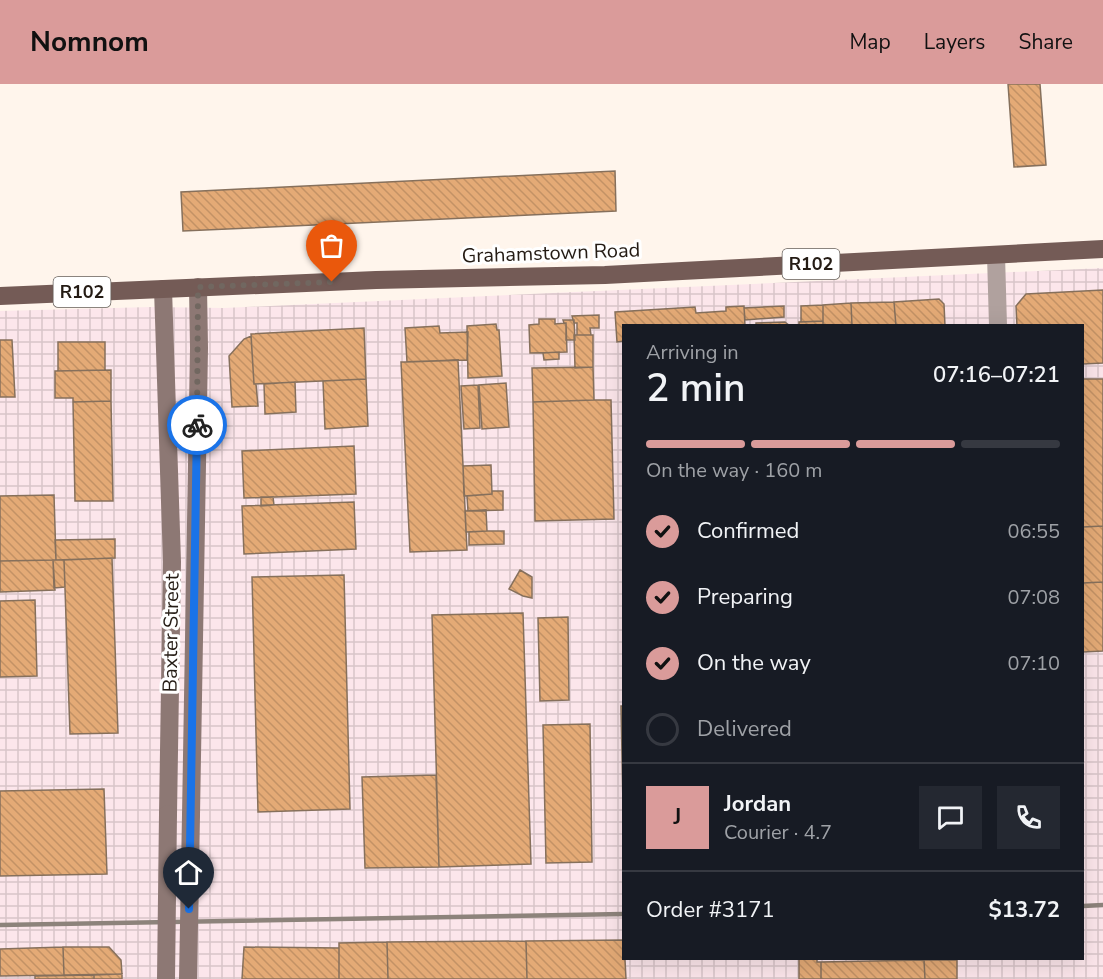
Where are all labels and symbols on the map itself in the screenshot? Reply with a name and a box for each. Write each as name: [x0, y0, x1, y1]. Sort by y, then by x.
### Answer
pin: [306, 220, 357, 282]
street label: Grahamstown Road: [461, 236, 641, 270]
road number: R102: [782, 249, 840, 279]
road number: R102: [54, 277, 110, 307]
courier: [167, 395, 227, 455]
street label: Baxter Street: [156, 572, 186, 693]
pin: [163, 847, 214, 909]

